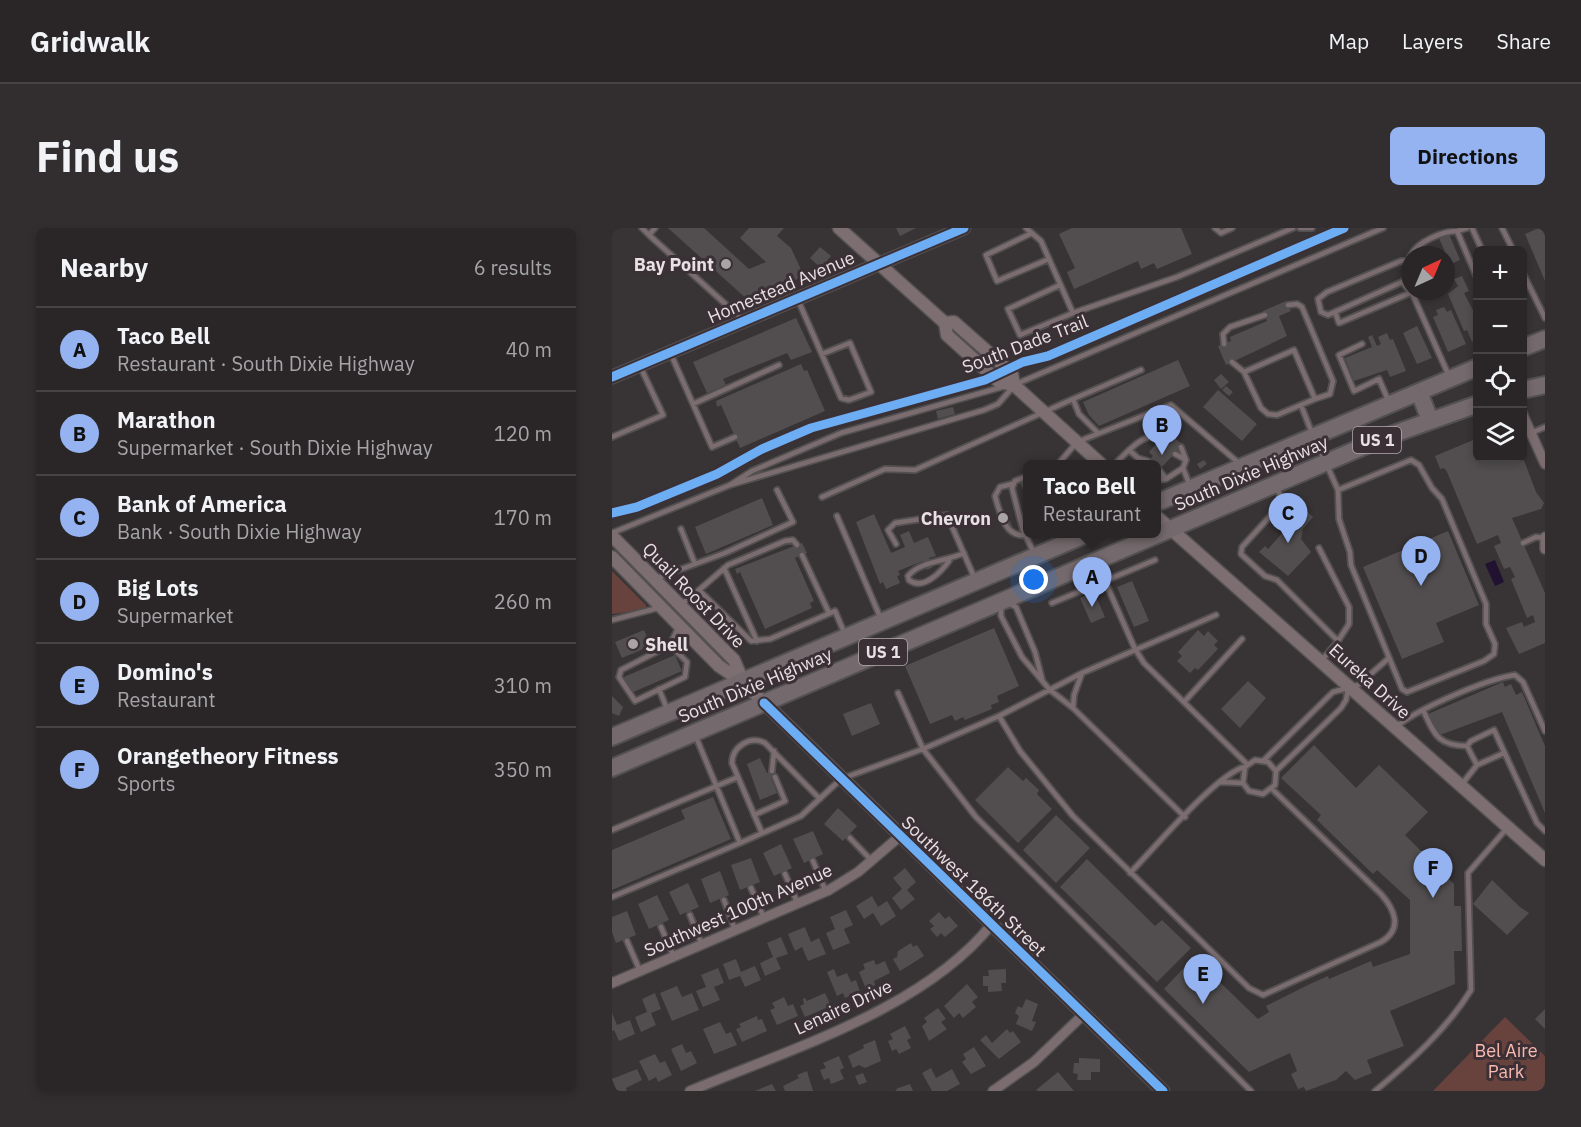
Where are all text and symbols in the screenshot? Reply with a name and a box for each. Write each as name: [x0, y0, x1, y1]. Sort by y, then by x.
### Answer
text: Gridwalk: [30, 23, 150, 60]
text: Map: [1329, 27, 1369, 55]
text: Layers: [1402, 27, 1464, 55]
text: Share: [1497, 27, 1551, 55]
button: Directions: [1390, 127, 1545, 185]
text: Find us: [36, 129, 179, 184]
street label: Homestead Avenue: [704, 246, 858, 328]
north arrow: [1401, 246, 1455, 300]
map controls: [1473, 246, 1527, 462]
button: +: [1473, 246, 1527, 300]
text: Nearby: [60, 250, 148, 284]
place label: Bay Point: [634, 253, 714, 276]
text: 6 results: [474, 254, 552, 281]
marker: Bay Point: [719, 257, 733, 271]
button: −: [1473, 300, 1527, 354]
street label: South Dade Trail: [959, 309, 1091, 379]
text: Taco Bell: [117, 321, 210, 350]
text: A: [73, 336, 86, 363]
text: 40 m: [506, 336, 552, 363]
text: Restaurant · South Dixie Highway: [117, 350, 415, 377]
button: locate: [1473, 354, 1527, 408]
text: Marathon: [117, 405, 216, 434]
pin: B: [1142, 406, 1182, 455]
button: layers: [1473, 408, 1527, 462]
text: B: [73, 420, 86, 447]
text: 120 m: [494, 420, 552, 447]
road number: US 1: [1353, 427, 1401, 453]
street label: South Dixie Highway: [1171, 430, 1331, 516]
text: Supermarket · South Dixie Highway: [117, 434, 433, 461]
popup: [1023, 460, 1161, 538]
text: Taco Bell: [1043, 471, 1136, 500]
text: Bank of America: [117, 489, 287, 518]
pin: C: [1268, 494, 1308, 543]
text: Restaurant: [1043, 500, 1141, 527]
text: C: [73, 504, 86, 531]
text: 170 m: [494, 504, 552, 531]
place label: Chevron: [921, 507, 991, 530]
marker: Chevron: [996, 511, 1010, 525]
text: Bank · South Dixie Highway: [117, 518, 362, 545]
pin: D: [1402, 536, 1440, 586]
street label: Quail Roost Drive: [638, 537, 750, 653]
pin: A: [1072, 558, 1112, 607]
your location: [1019, 565, 1048, 594]
text: Big Lots: [117, 573, 199, 602]
text: D: [73, 588, 86, 615]
text: 260 m: [494, 588, 552, 615]
text: Supermarket: [117, 602, 234, 629]
place label: Shell: [645, 633, 688, 656]
marker: Shell: [626, 637, 640, 651]
street label: Eureka Drive: [1324, 638, 1416, 724]
road number: US 1: [859, 639, 907, 665]
street label: South Dixie Highway: [675, 642, 835, 728]
text: Domino's: [117, 657, 213, 686]
text: E: [73, 672, 86, 699]
text: 310 m: [494, 672, 552, 699]
text: Restaurant: [117, 686, 215, 713]
text: Orangetheory Fitness: [117, 741, 339, 770]
text: F: [74, 756, 85, 783]
text: 350 m: [494, 756, 552, 783]
text: Sports: [117, 770, 176, 797]
street label: Southwest 186th Street: [897, 811, 1051, 961]
pin: F: [1414, 848, 1452, 898]
street label: Southwest 100th Avenue: [640, 858, 836, 962]
pin: E: [1184, 954, 1222, 1004]
street label: Lenaire Drive: [790, 974, 896, 1040]
park label: Bel Aire Park: [1474, 1039, 1538, 1083]

